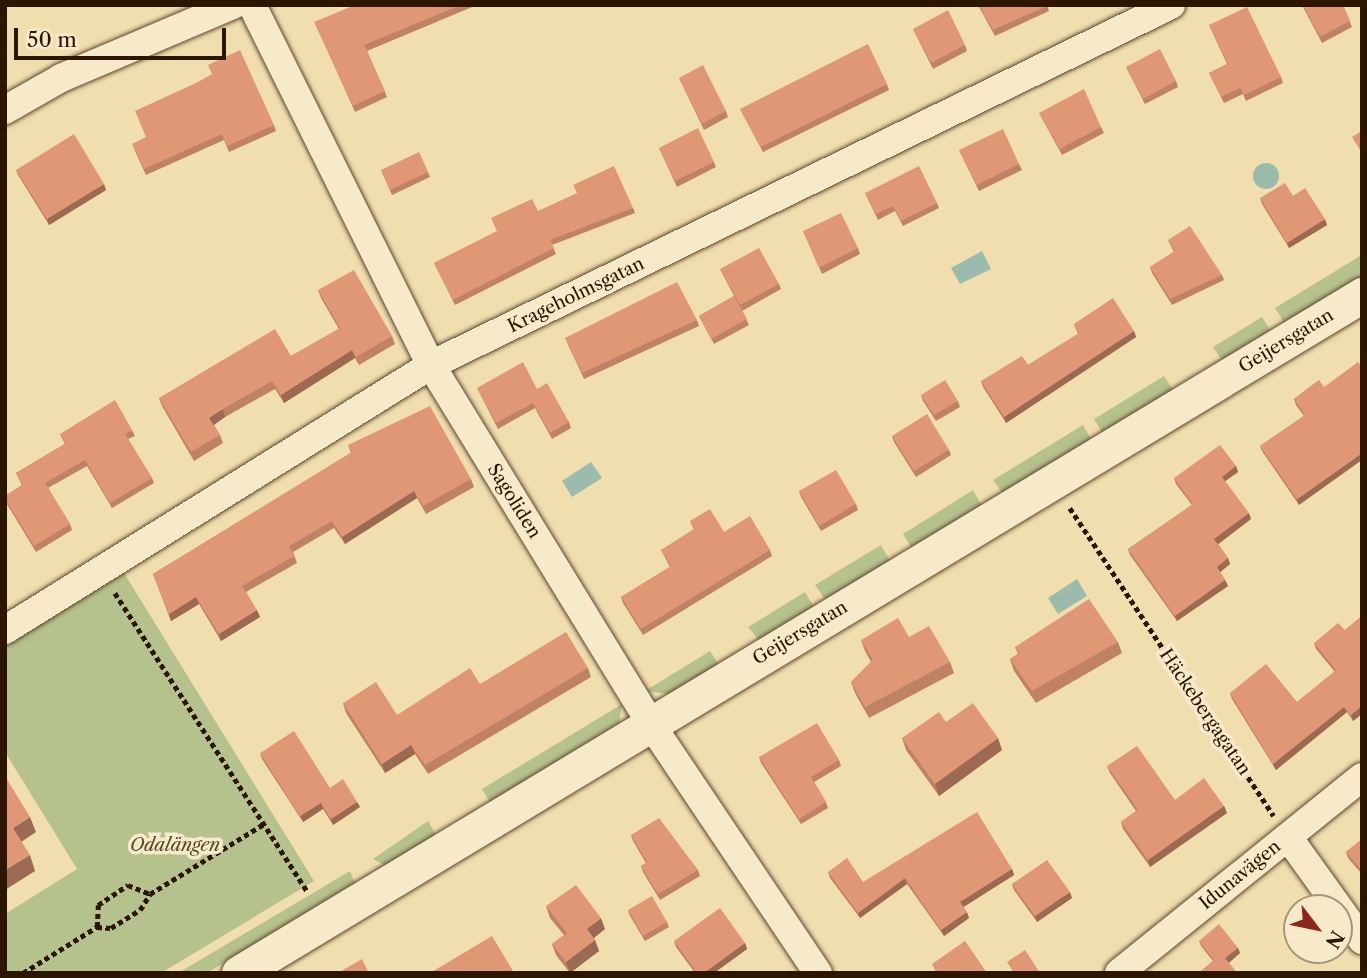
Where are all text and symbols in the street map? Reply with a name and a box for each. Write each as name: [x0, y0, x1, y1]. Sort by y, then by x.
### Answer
scale bar: [18, 14, 229, 58]
text: 50 m: [27, 27, 77, 52]
street label: Krageholmsgatan: [504, 253, 648, 337]
street label: Geijersgatan: [1235, 304, 1337, 378]
street label: Sagoliden: [483, 460, 545, 542]
street label: Geijersgatan: [749, 596, 851, 670]
street label: Häckebergagatan: [1155, 645, 1255, 779]
park label: Odalängen: [130, 834, 220, 856]
street label: Idunavägen: [1195, 836, 1285, 914]
north arrow: [1283, 894, 1353, 964]
text: N: [1320, 926, 1349, 952]

